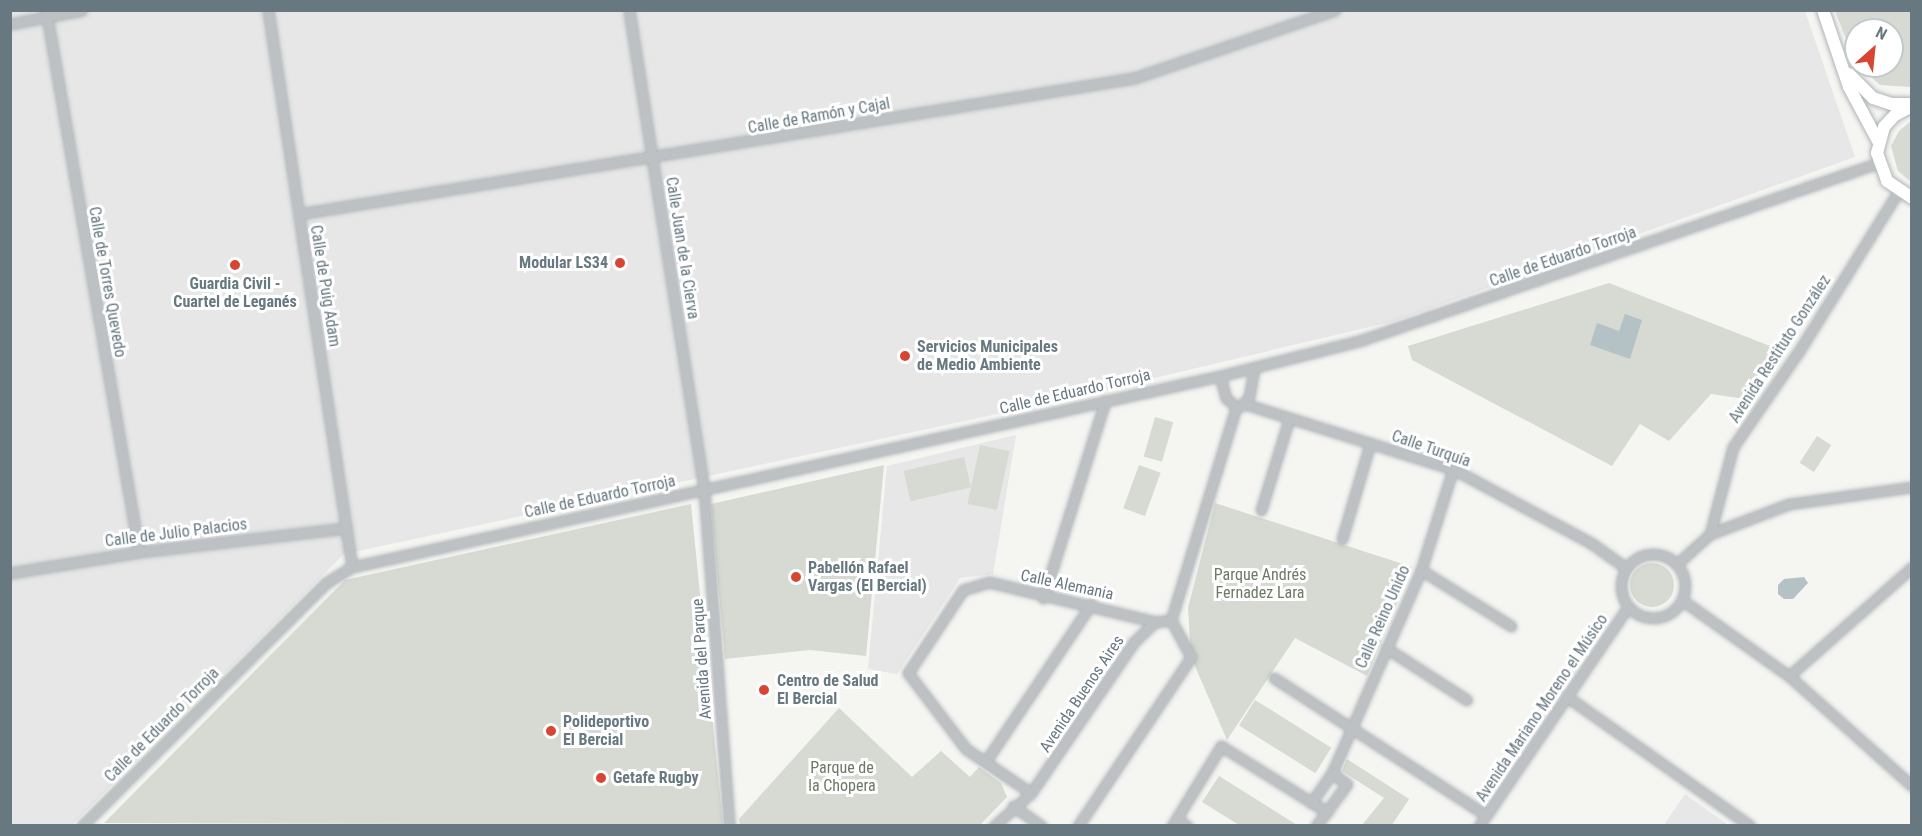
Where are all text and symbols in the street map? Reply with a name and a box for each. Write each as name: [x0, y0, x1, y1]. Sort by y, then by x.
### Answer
north arrow: [1844, 18, 1904, 78]
text: N: [1873, 23, 1890, 44]
street label: Calle de Ramón y Cajal: [746, 94, 892, 138]
street label: Calle Juan de la Cierva: [661, 176, 703, 320]
street label: Calle de Torres Quevedo: [84, 205, 130, 359]
street label: Calle de Eduardo Torroja: [1487, 223, 1639, 291]
street label: Calle de Puig Adam: [306, 224, 344, 348]
place label: Modular LS34: [519, 253, 608, 273]
marker: Modular LS34: [613, 256, 627, 270]
marker: Guardia Civil - Cuartel de Leganés: [228, 258, 242, 272]
street label: Avenida Restituto González: [1725, 272, 1835, 426]
place label: Guardia Civil - Cuartel de Leganés: [173, 274, 297, 312]
place label: Servicios Municipales de Medio Ambiente: [917, 337, 1058, 375]
marker: Servicios Municipales de Medio Ambiente: [898, 349, 912, 363]
street label: Calle de Eduardo Torroja: [998, 365, 1152, 419]
street label: Calle Turquía: [1389, 426, 1473, 472]
street label: Calle de Eduardo Torroja: [523, 472, 677, 522]
street label: Calle de Julio Palacios: [104, 515, 248, 551]
place label: Pabellón Rafael Vargas (El Bercial): [808, 558, 927, 596]
street label: Calle Reino Unido: [1352, 563, 1414, 671]
park label: Parque Andrés Fernadez Lara: [1214, 565, 1306, 603]
street label: Calle Alemania: [1019, 566, 1115, 604]
marker: Pabellón Rafael Vargas (El Bercial): [789, 570, 803, 584]
street label: Avenida del Parque: [688, 598, 716, 720]
street label: Avenida Mariano Moreno el Músico: [1472, 611, 1612, 805]
street label: Avenida Buenos Aires: [1036, 632, 1128, 756]
street label: Calle de Eduardo Torroja: [101, 664, 223, 786]
place label: Centro de Salud El Bercial: [777, 671, 878, 709]
marker: Centro de Salud El Bercial: [755, 681, 773, 699]
place label: Polideportivo El Bercial: [563, 712, 649, 750]
marker: Polideportivo El Bercial: [544, 724, 558, 738]
park label: Parque de la Chopera: [808, 758, 876, 796]
place label: Getafe Rugby: [613, 768, 699, 788]
marker: Getafe Rugby: [594, 771, 608, 785]

